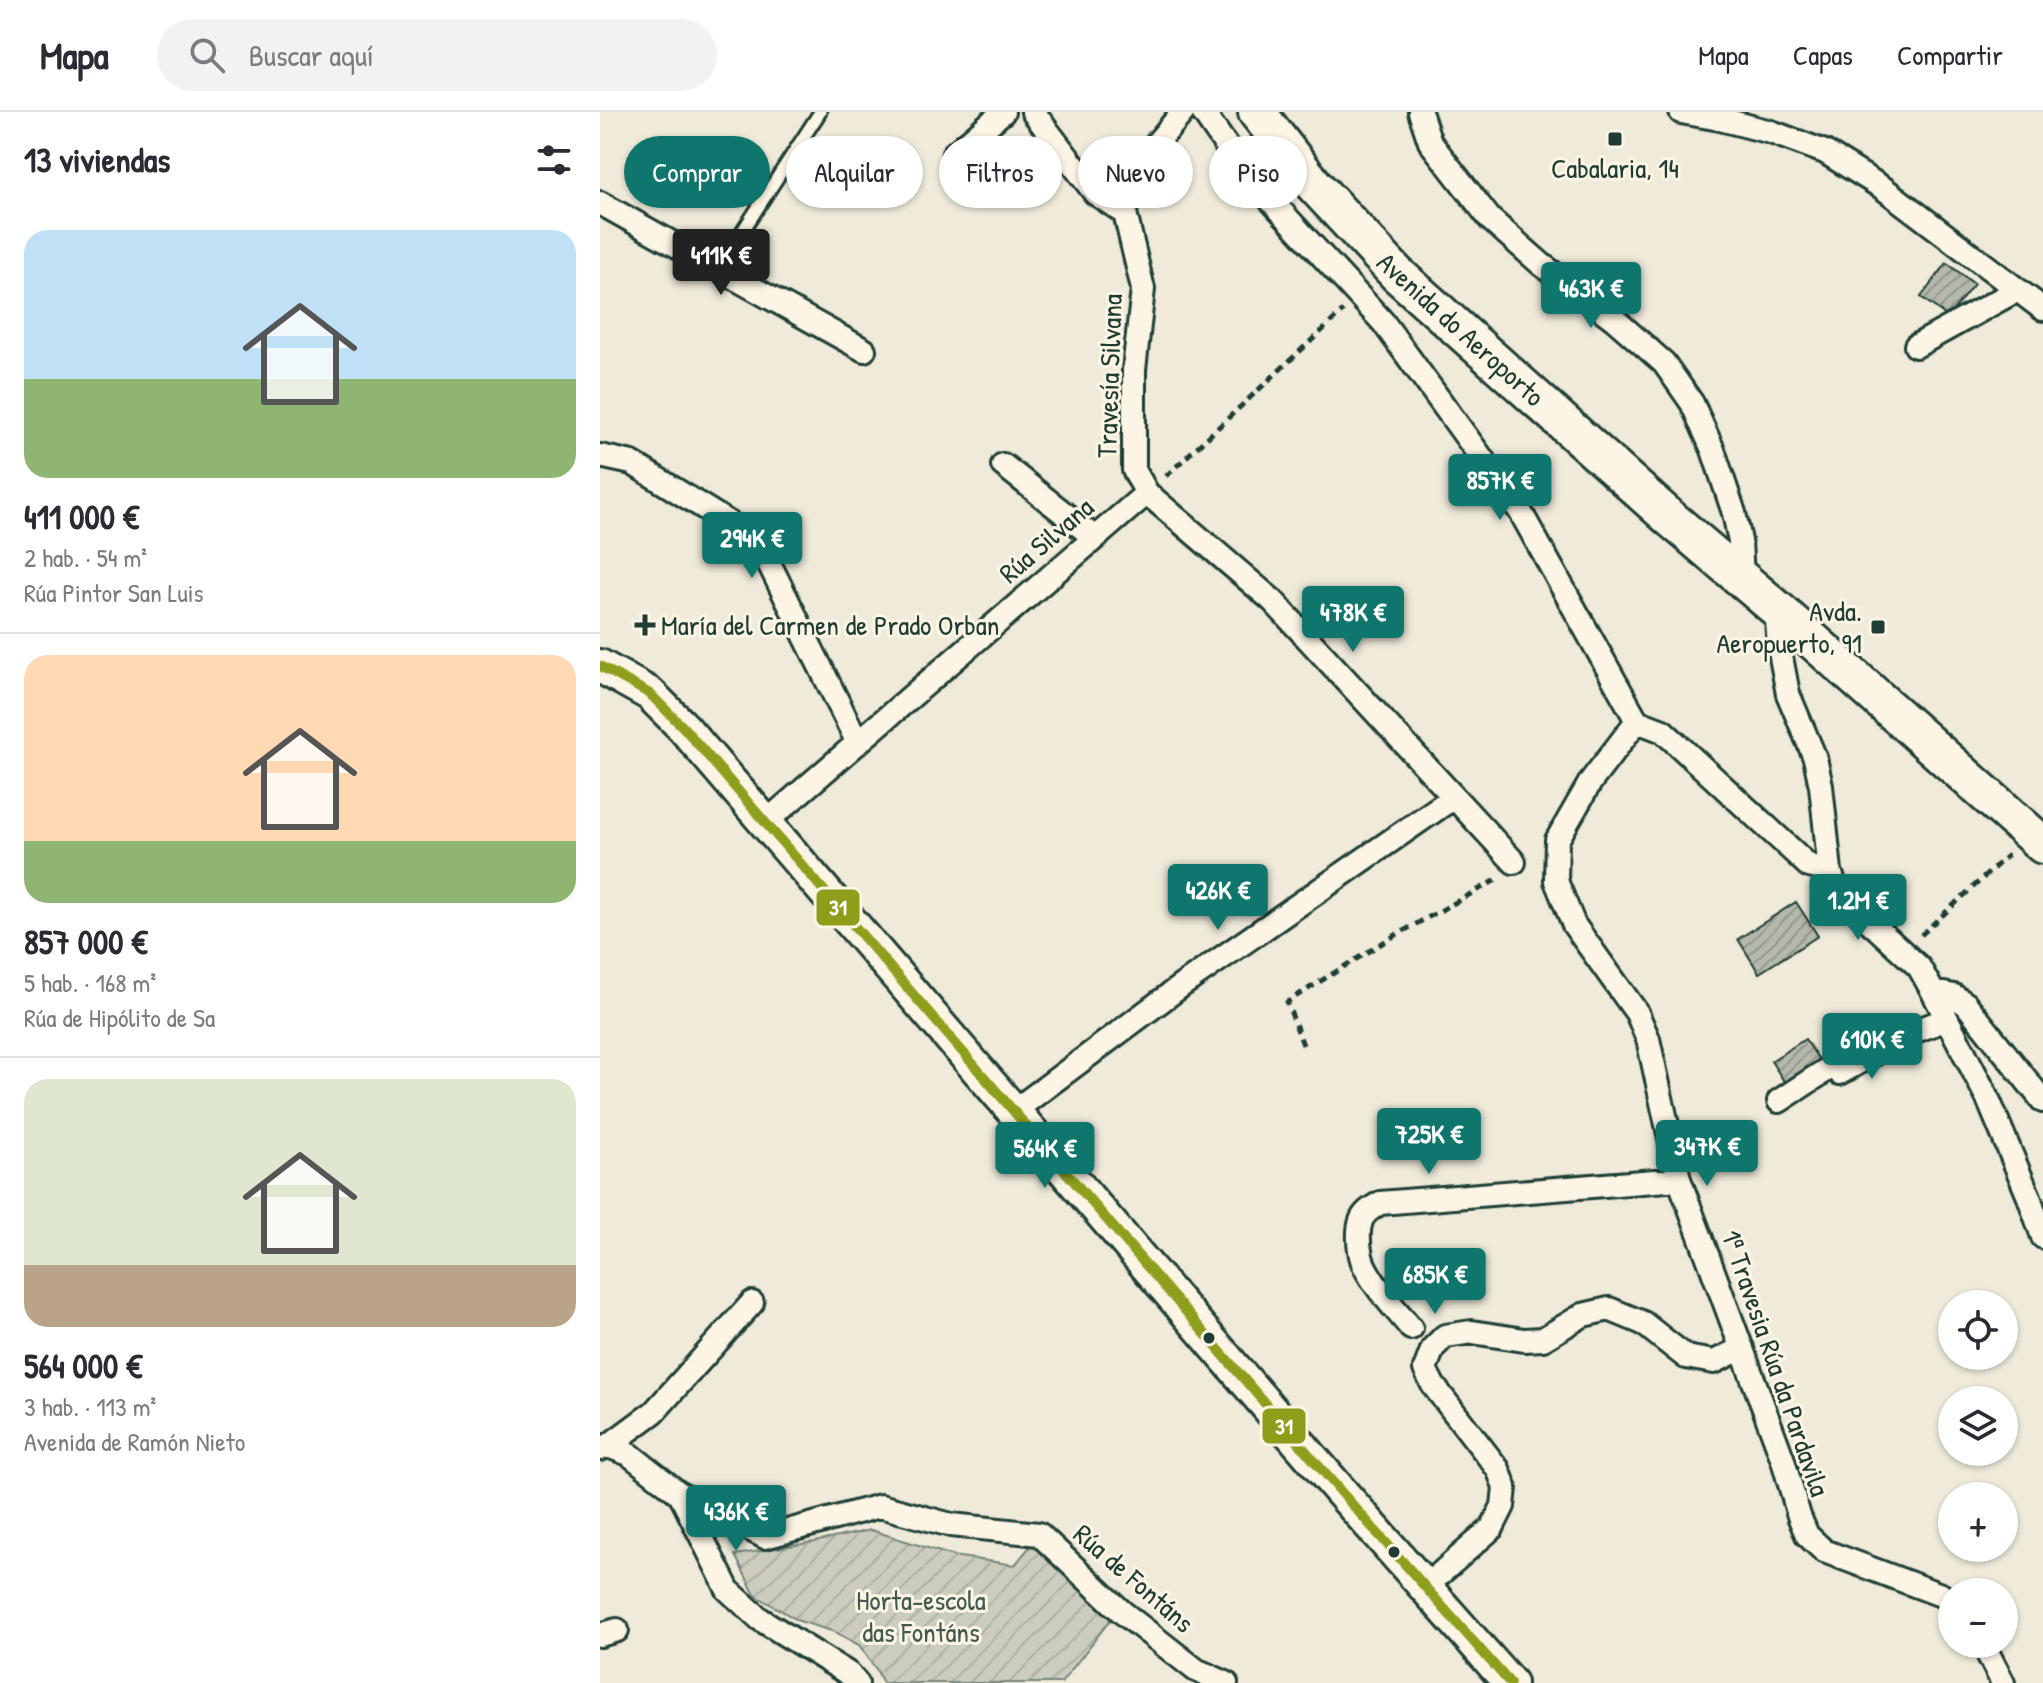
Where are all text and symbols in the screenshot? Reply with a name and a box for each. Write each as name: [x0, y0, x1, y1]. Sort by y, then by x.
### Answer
search box: [157, 19, 717, 91]
text: Mapa: [40, 29, 109, 81]
icon: search: [185, 33, 229, 77]
text: Buscar aquí: [249, 35, 374, 75]
text: Mapa: [1698, 36, 1749, 74]
text: Capas: [1793, 36, 1853, 74]
text: Compartir: [1897, 36, 2003, 74]
marker: Cabalaria, 14: [1606, 130, 1624, 148]
chip: Comprar: [624, 136, 770, 208]
chip: Alquilar: [786, 136, 923, 208]
chip: Filtros: [939, 136, 1062, 208]
chip: Nuevo: [1078, 136, 1193, 208]
chip: Piso: [1209, 136, 1307, 208]
text: 13 viviendas: [24, 137, 170, 183]
icon: filters: [532, 138, 576, 182]
place label: Cabalaria, 14: [1551, 149, 1679, 187]
pin: 411K €: [656, 229, 786, 297]
text: 411K €: [691, 237, 751, 272]
street label: Avenida do Aeroporto: [1369, 243, 1553, 415]
pin: 463K €: [1526, 262, 1656, 330]
text: 463K €: [1559, 270, 1623, 305]
icon: home: [228, 282, 372, 426]
street label: Travesía Silvana: [1087, 293, 1131, 459]
pin: 857K €: [1435, 454, 1565, 522]
text: 857K €: [1466, 462, 1534, 497]
street label: Rúa Silvana: [991, 488, 1101, 592]
text: 411 000 €: [24, 494, 139, 540]
pin: 294K €: [687, 512, 817, 580]
text: 294K €: [720, 520, 784, 555]
text: 2 hab. · 54 m²: [24, 540, 147, 575]
text: Rúa Pintor San Luis: [24, 575, 204, 610]
pin: 478K €: [1288, 586, 1418, 654]
place label: Avda. Aeropuerto, 91: [1717, 592, 1862, 662]
text: 478K €: [1320, 594, 1386, 629]
place label: María del Carmen de Prado Orban: [661, 606, 999, 644]
marker: María del Carmen de Prado Orban: [636, 616, 654, 634]
marker: Avda. Aeropuerto, 91: [1869, 618, 1887, 636]
icon: home: [228, 707, 372, 851]
pin: 426K €: [1153, 864, 1283, 932]
text: 426K €: [1186, 872, 1250, 907]
pin: 1.2M €: [1793, 874, 1923, 942]
text: 1.2M €: [1827, 882, 1889, 917]
line badge: 31: [815, 888, 861, 927]
text: 31: [829, 892, 847, 922]
text: 857 000 €: [24, 919, 148, 965]
text: 5 hab. · 168 m²: [24, 965, 156, 1000]
text: Rúa de Hipólito de Sa: [24, 1000, 215, 1035]
pin: 610K €: [1807, 1013, 1937, 1081]
text: 610K €: [1840, 1021, 1904, 1056]
pin: 725K €: [1364, 1108, 1494, 1176]
text: 725K €: [1395, 1116, 1463, 1151]
pin: 347K €: [1642, 1120, 1772, 1188]
pin: 564K €: [980, 1122, 1110, 1190]
text: 347K €: [1674, 1128, 1740, 1163]
text: 564K €: [1013, 1130, 1077, 1165]
icon: home: [228, 1131, 372, 1275]
street label: 1ª Travesia Rúa da Pardavila: [1713, 1225, 1839, 1501]
pin: 685K €: [1370, 1248, 1500, 1316]
text: 685K €: [1403, 1256, 1467, 1291]
map controls: [1938, 1290, 2018, 1658]
button: locate: [1938, 1290, 2018, 1370]
unlabelled marker: [1201, 1330, 1217, 1346]
text: 564 000 €: [24, 1343, 142, 1389]
button: layers: [1938, 1386, 2018, 1466]
text: 3 hab. · 113 m²: [24, 1389, 156, 1424]
line badge: 31: [1261, 1407, 1307, 1445]
text: 31: [1275, 1411, 1293, 1441]
text: Avenida de Ramón Nieto: [24, 1424, 245, 1459]
button: +: [1938, 1482, 2018, 1562]
pin: 436K €: [671, 1485, 801, 1553]
text: 436K €: [704, 1493, 768, 1528]
street label: Rúa de Fontáns: [1066, 1515, 1202, 1641]
unlabelled marker: [1386, 1544, 1402, 1560]
button: −: [1938, 1578, 2018, 1658]
park label: Horta-escola das Fontáns: [856, 1581, 986, 1651]

